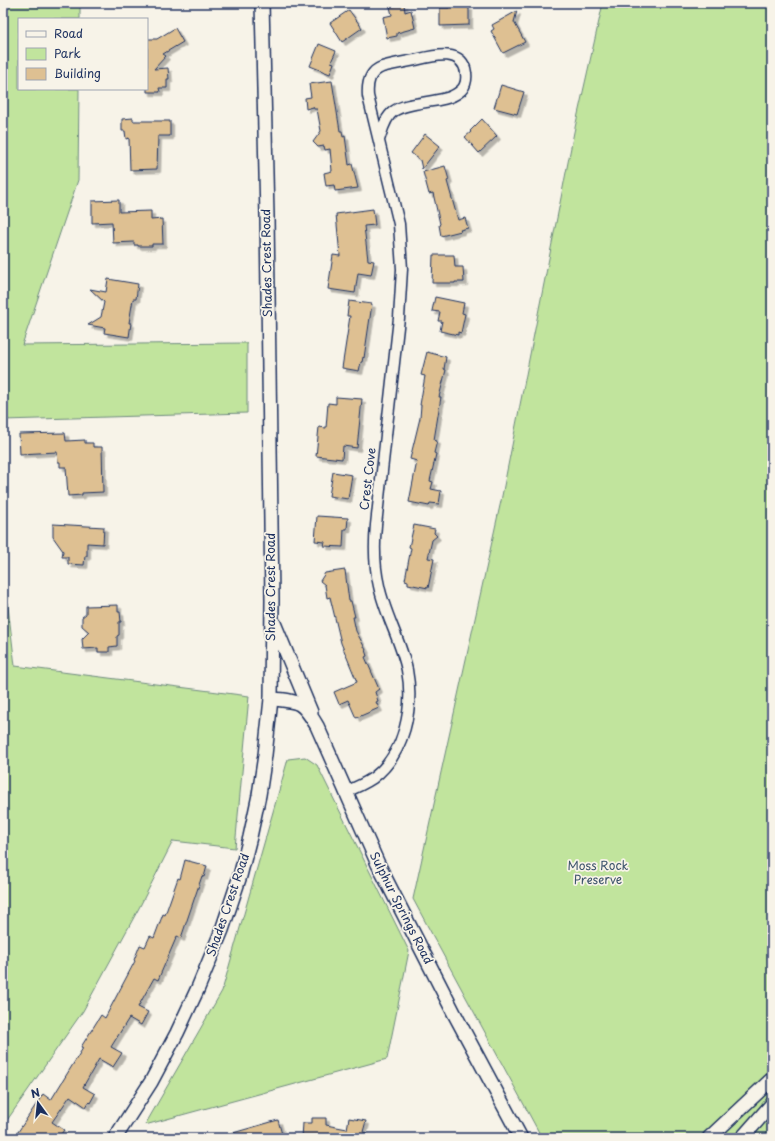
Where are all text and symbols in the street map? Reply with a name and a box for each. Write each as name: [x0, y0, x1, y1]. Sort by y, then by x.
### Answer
legend: [18, 18, 148, 90]
text: Road: [54, 24, 83, 42]
text: Park: [54, 44, 81, 62]
text: Building: [54, 64, 101, 82]
street label: Shades Crest Road: [256, 209, 276, 317]
street label: Crest Cove: [354, 447, 380, 511]
street label: Shades Crest Road: [261, 533, 279, 641]
street label: Sulphur Springs Road: [366, 848, 438, 967]
street label: Shades Crest Road: [201, 850, 253, 959]
park label: Moss Rock Preserve: [568, 856, 629, 888]
north arrow: [18, 1083, 58, 1123]
text: N: [29, 1083, 42, 1102]

